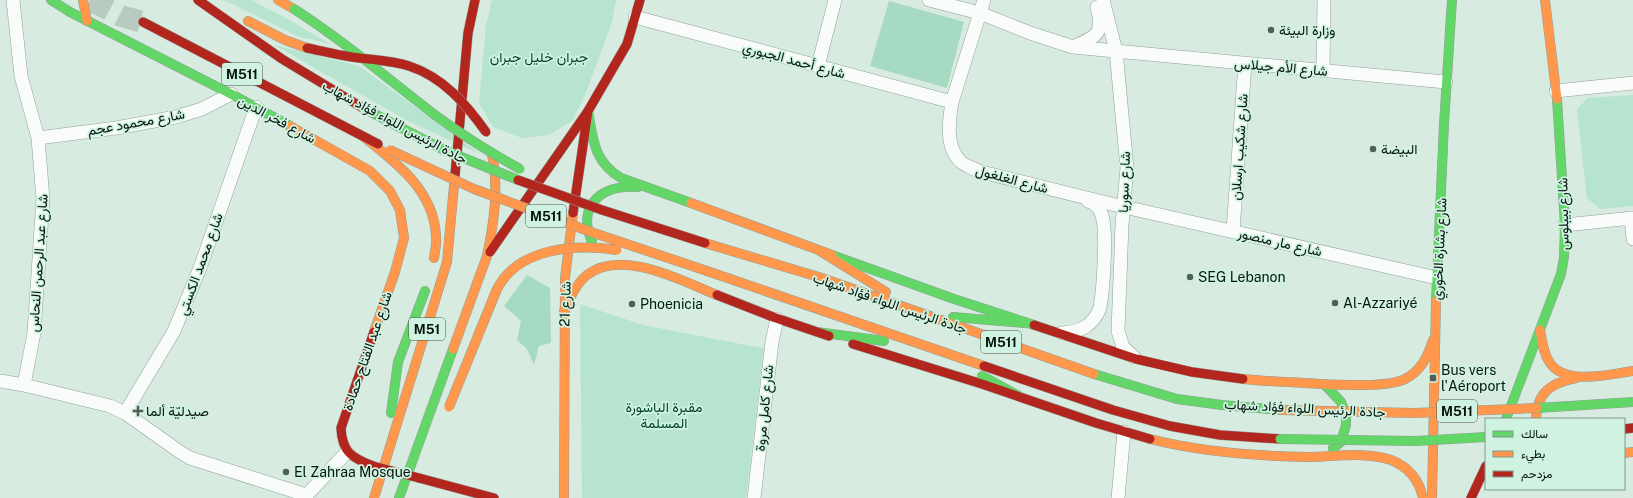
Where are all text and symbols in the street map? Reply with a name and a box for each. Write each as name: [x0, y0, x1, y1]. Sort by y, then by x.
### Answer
place label: وزارة البيئة: [1279, 22, 1335, 39]
marker: وزارة البيئة: [1266, 25, 1276, 35]
street label: شارع أحمد الجبوري: [740, 39, 847, 85]
park label: جبران خليل جبران: [490, 49, 588, 66]
street label: شارع الأم جيلاس: [1233, 55, 1328, 82]
road number: M511: [222, 63, 262, 85]
street label: جادة الرئيس اللواء فؤاد شهاب: [319, 77, 470, 168]
street label: شارع فخر الدين: [234, 92, 319, 149]
street label: شارع شكيب ارسلان: [1227, 93, 1254, 201]
street label: شارع محمود عجم: [86, 106, 186, 141]
place label: البيضة: [1381, 141, 1418, 158]
marker: البيضة: [1368, 144, 1378, 154]
street label: شارع سوريا: [1115, 151, 1136, 213]
street label: شارع الغلغول: [973, 162, 1050, 199]
street label: شارع بيبلوس: [1554, 177, 1575, 251]
street label: شارع عبد الرحمن النحاس: [25, 193, 54, 333]
street label: شارع بشارة الخوري: [1428, 197, 1454, 301]
road number: M511: [526, 205, 566, 227]
street label: شارع محمد الكستي: [174, 211, 230, 319]
street label: شارع مار منصور: [1235, 224, 1324, 262]
street label: جادة الرئيس اللواء فؤاد شهاب: [811, 269, 969, 338]
place label: SEG Lebanon: [1198, 269, 1285, 285]
marker: SEG Lebanon: [1185, 272, 1195, 282]
street label: شارع 21: [556, 281, 577, 327]
street label: شارع عبد الفتاح حمادة: [339, 289, 398, 414]
place label: Al-Azzariyé: [1343, 295, 1418, 311]
place label: Phoenicia: [640, 296, 703, 312]
marker: Al-Azzariyé: [1330, 298, 1340, 308]
marker: Phoenicia: [627, 299, 637, 309]
road number: M51: [409, 318, 445, 340]
road number: M511: [981, 331, 1021, 353]
place label: Bus vers l'Aéroport: [1441, 362, 1506, 394]
street label: شارع كامل مروة: [751, 364, 779, 452]
marker: Bus vers l'Aéroport: [1428, 373, 1438, 383]
street label: جادة الرئيس اللواء فؤاد شهاب: [1224, 396, 1386, 421]
park label: مقبرة الباشورة المسلمة: [626, 399, 702, 431]
road number: M511: [1437, 400, 1477, 422]
place label: صيدليّة ألما: [146, 403, 209, 419]
marker: صيدليّة ألما: [133, 406, 143, 416]
legend: [1485, 418, 1625, 490]
text: سالك: [1521, 427, 1548, 441]
text: بطيء: [1521, 447, 1545, 464]
place label: El Zahraa Mosque: [294, 464, 411, 480]
marker: El Zahraa Mosque: [281, 467, 291, 477]
text: مزدحم: [1521, 467, 1552, 482]

